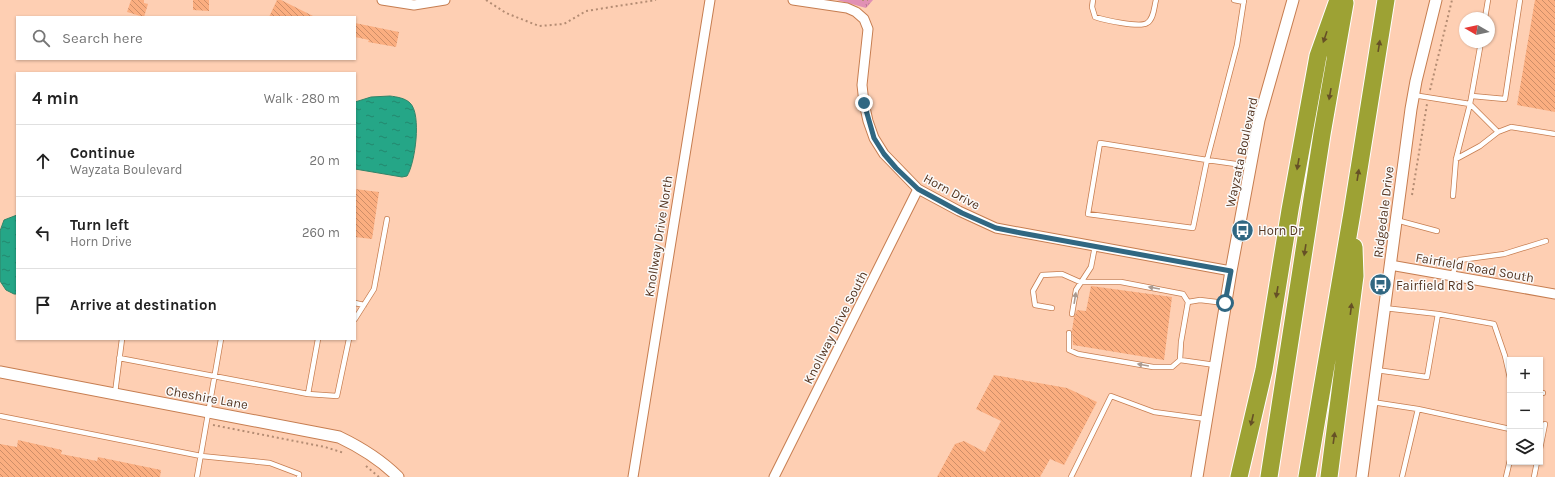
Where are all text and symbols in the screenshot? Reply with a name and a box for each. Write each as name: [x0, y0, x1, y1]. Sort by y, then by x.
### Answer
north arrow: [1459, 12, 1495, 48]
search box: [16, 16, 356, 60]
icon: search: [30, 27, 52, 49]
text: Search here: [62, 29, 143, 47]
one-way arrow: [1322, 31, 1328, 43]
one-way arrow: [1376, 40, 1382, 52]
text: 4 min: [32, 88, 79, 108]
one-way arrow: [1326, 88, 1332, 100]
text: Walk · 280 m: [264, 91, 340, 106]
route end: [855, 94, 873, 112]
street label: Wayzata Boulevard: [1222, 96, 1261, 209]
text: Continue: [70, 144, 135, 162]
icon: ahead: [32, 150, 54, 172]
text: 20 m: [310, 153, 340, 168]
one-way arrow: [1295, 158, 1301, 170]
text: Wayzata Boulevard: [70, 162, 182, 177]
street label: Ridgedale Drive: [1370, 165, 1397, 259]
one-way arrow: [1356, 169, 1362, 181]
street label: Horn Drive: [921, 170, 983, 213]
street label: Knollway Drive North: [641, 174, 676, 298]
text: Turn left: [70, 216, 129, 234]
bus stop icon: Horn Dr: [1230, 217, 1256, 243]
icon: left: [32, 222, 54, 244]
place label: Horn Dr: [1258, 223, 1303, 238]
text: 260 m: [302, 225, 340, 240]
text: Horn Drive: [70, 234, 132, 249]
one-way arrow: [1302, 244, 1308, 256]
street label: Fairfield Road South: [1414, 250, 1535, 285]
street label: Knollway Drive South: [800, 268, 870, 386]
bus stop icon: Fairfield Rd S: [1368, 272, 1394, 298]
place label: Fairfield Rd S: [1396, 278, 1474, 293]
one-way arrow: [1148, 285, 1160, 291]
one-way arrow: [1274, 286, 1280, 298]
one-way arrow: [1072, 292, 1078, 304]
icon: arrive: [32, 294, 54, 316]
route start: [1216, 294, 1234, 312]
text: Arrive at destination: [70, 296, 217, 314]
one-way arrow: [1348, 303, 1354, 316]
map controls: [1507, 357, 1543, 465]
button: +: [1507, 357, 1543, 393]
one-way arrow: [1137, 362, 1149, 368]
street label: Cheshire Lane: [165, 383, 250, 412]
button: −: [1507, 393, 1543, 429]
one-way arrow: [1249, 414, 1255, 426]
button: layers: [1507, 429, 1543, 465]
one-way arrow: [1331, 432, 1337, 444]

